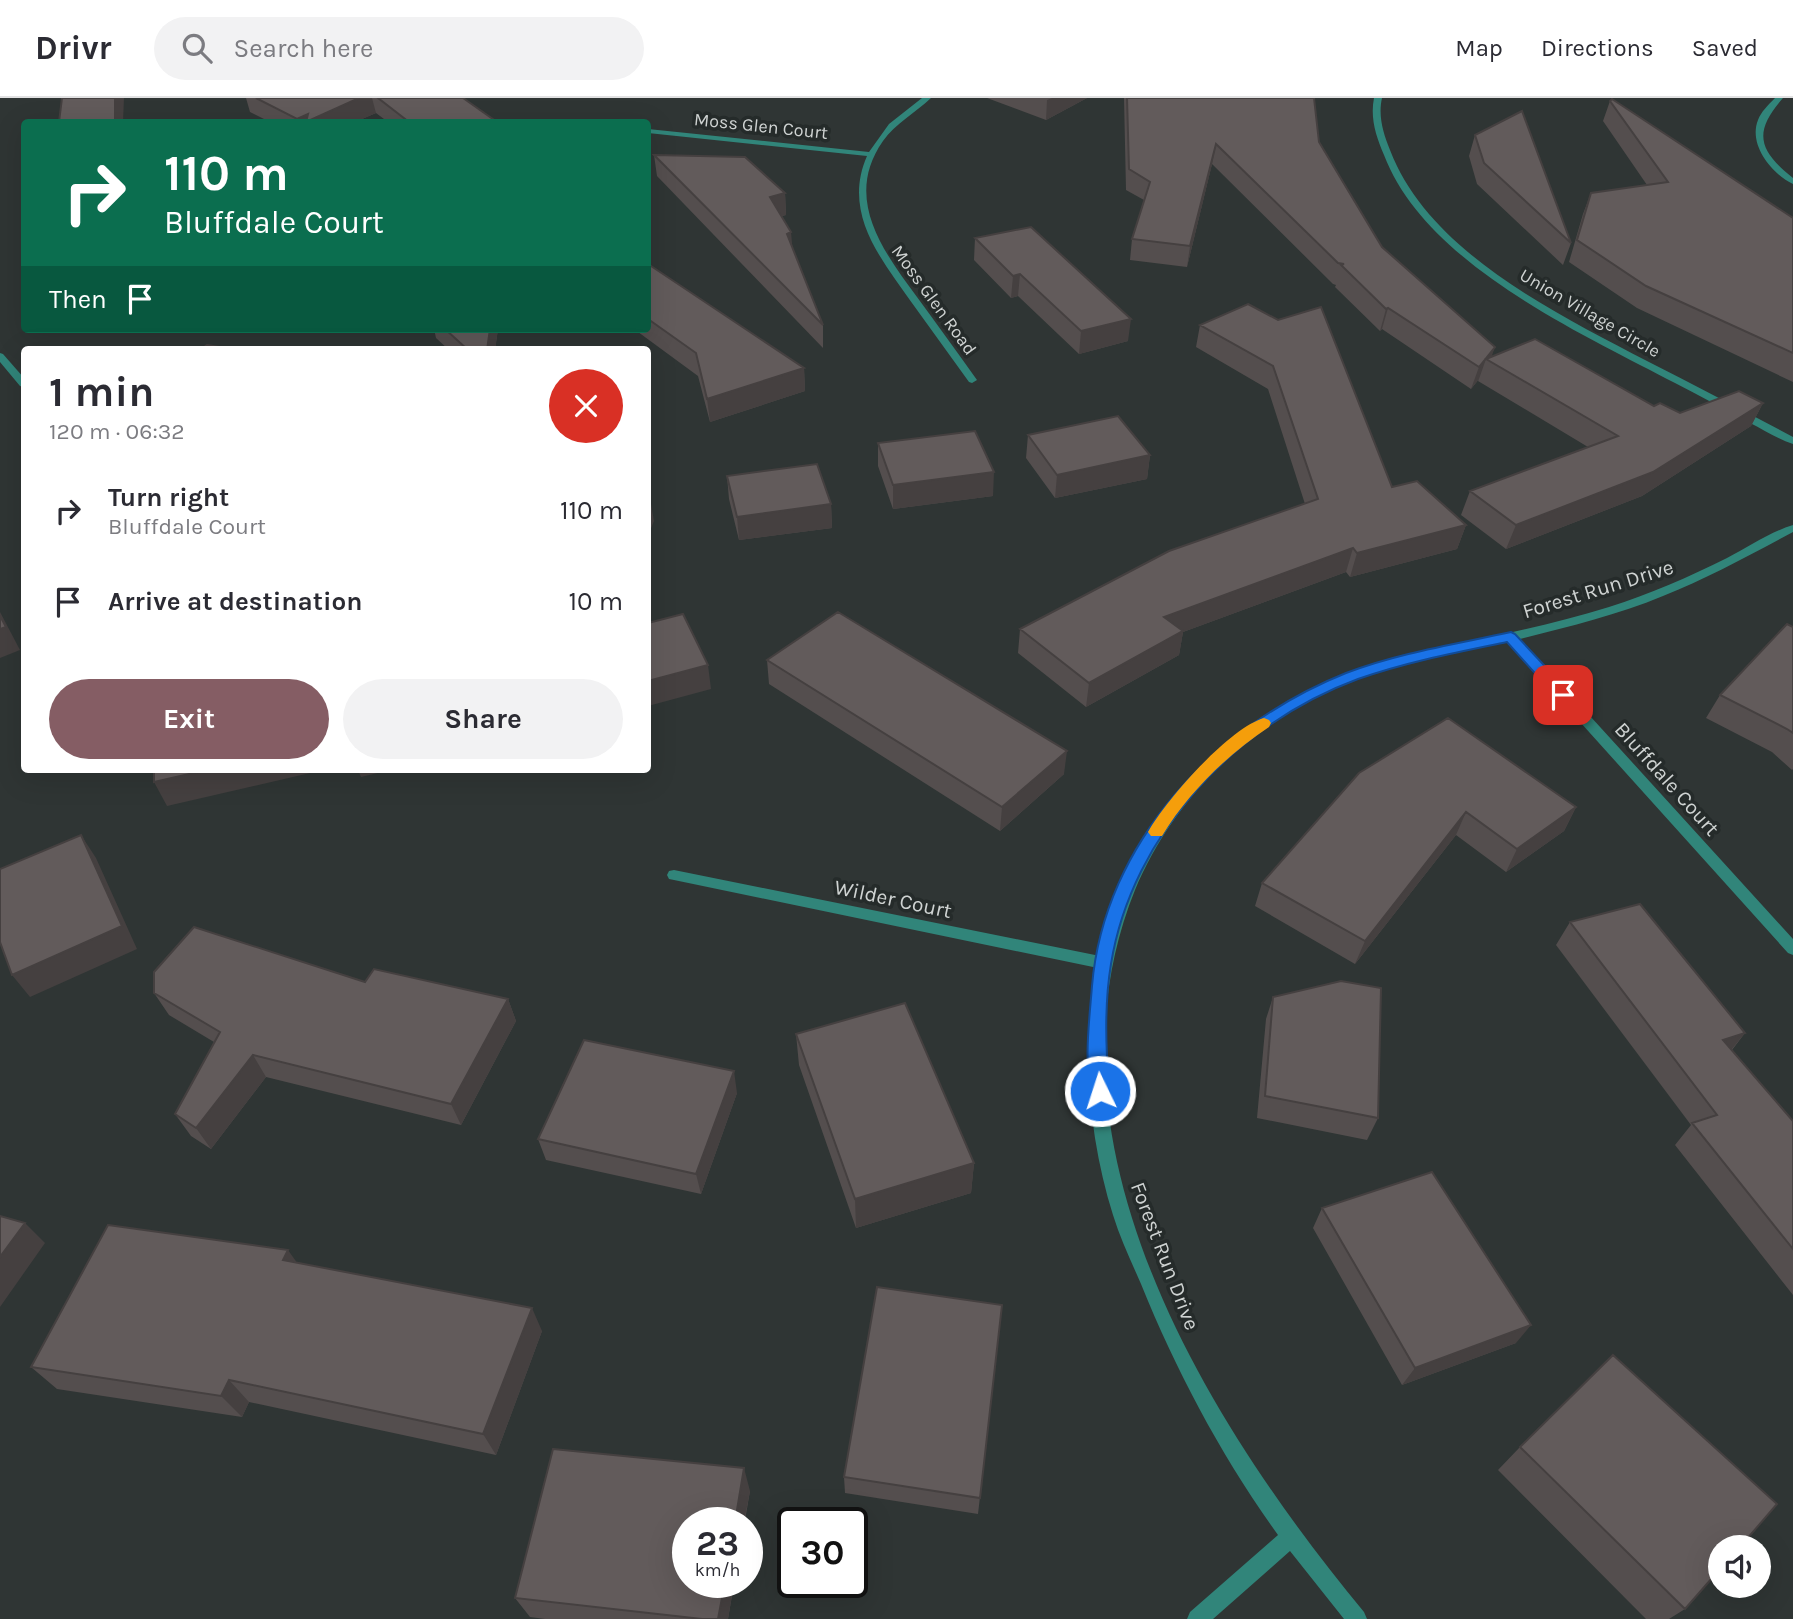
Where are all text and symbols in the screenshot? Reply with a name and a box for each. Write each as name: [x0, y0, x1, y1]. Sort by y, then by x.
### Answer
search box: [154, 17, 644, 80]
text: Drivr: [35, 29, 112, 67]
icon: search: [178, 29, 216, 67]
text: Search here: [234, 33, 373, 64]
text: Map: [1455, 34, 1503, 62]
text: Directions: [1541, 34, 1654, 62]
text: Saved: [1692, 34, 1758, 62]
street label: Moss Glen Court: [693, 108, 829, 144]
text: 110 m: [164, 145, 289, 202]
icon: right: [49, 147, 140, 238]
text: Bluffdale Court: [164, 204, 384, 241]
street label: Moss Glen Road: [887, 241, 981, 359]
street label: Union Village Circle: [1516, 264, 1664, 362]
icon: arrive: [121, 280, 159, 318]
text: Then: [49, 284, 107, 315]
text: 1 min: [49, 367, 154, 417]
button: close: [549, 369, 623, 443]
text: 120 m · 06:32: [49, 418, 185, 445]
text: Turn right: [108, 482, 229, 513]
icon: right: [49, 492, 87, 530]
text: 110 m: [560, 495, 623, 526]
text: Bluffdale Court: [108, 513, 266, 540]
street label: Forest Run Drive: [1520, 555, 1676, 623]
icon: arrive: [49, 583, 87, 621]
text: Arrive at destination: [108, 586, 362, 617]
text: 10 m: [568, 586, 623, 617]
pin: [1533, 665, 1593, 725]
icon: arrive: [1544, 676, 1582, 714]
button: Exit: [49, 679, 329, 759]
button: Share: [343, 679, 623, 759]
street label: Bluffdale Court: [1610, 717, 1724, 841]
street label: Wilder Court: [832, 875, 954, 923]
position arrow: [1063, 1054, 1137, 1128]
street label: Forest Run Drive: [1126, 1179, 1204, 1333]
speed limit sign: 30: [777, 1507, 868, 1598]
text: 23: [696, 1523, 739, 1564]
map controls: [1708, 1535, 1771, 1598]
button: sound: [1708, 1535, 1771, 1598]
text: km/h: [695, 1559, 740, 1581]

